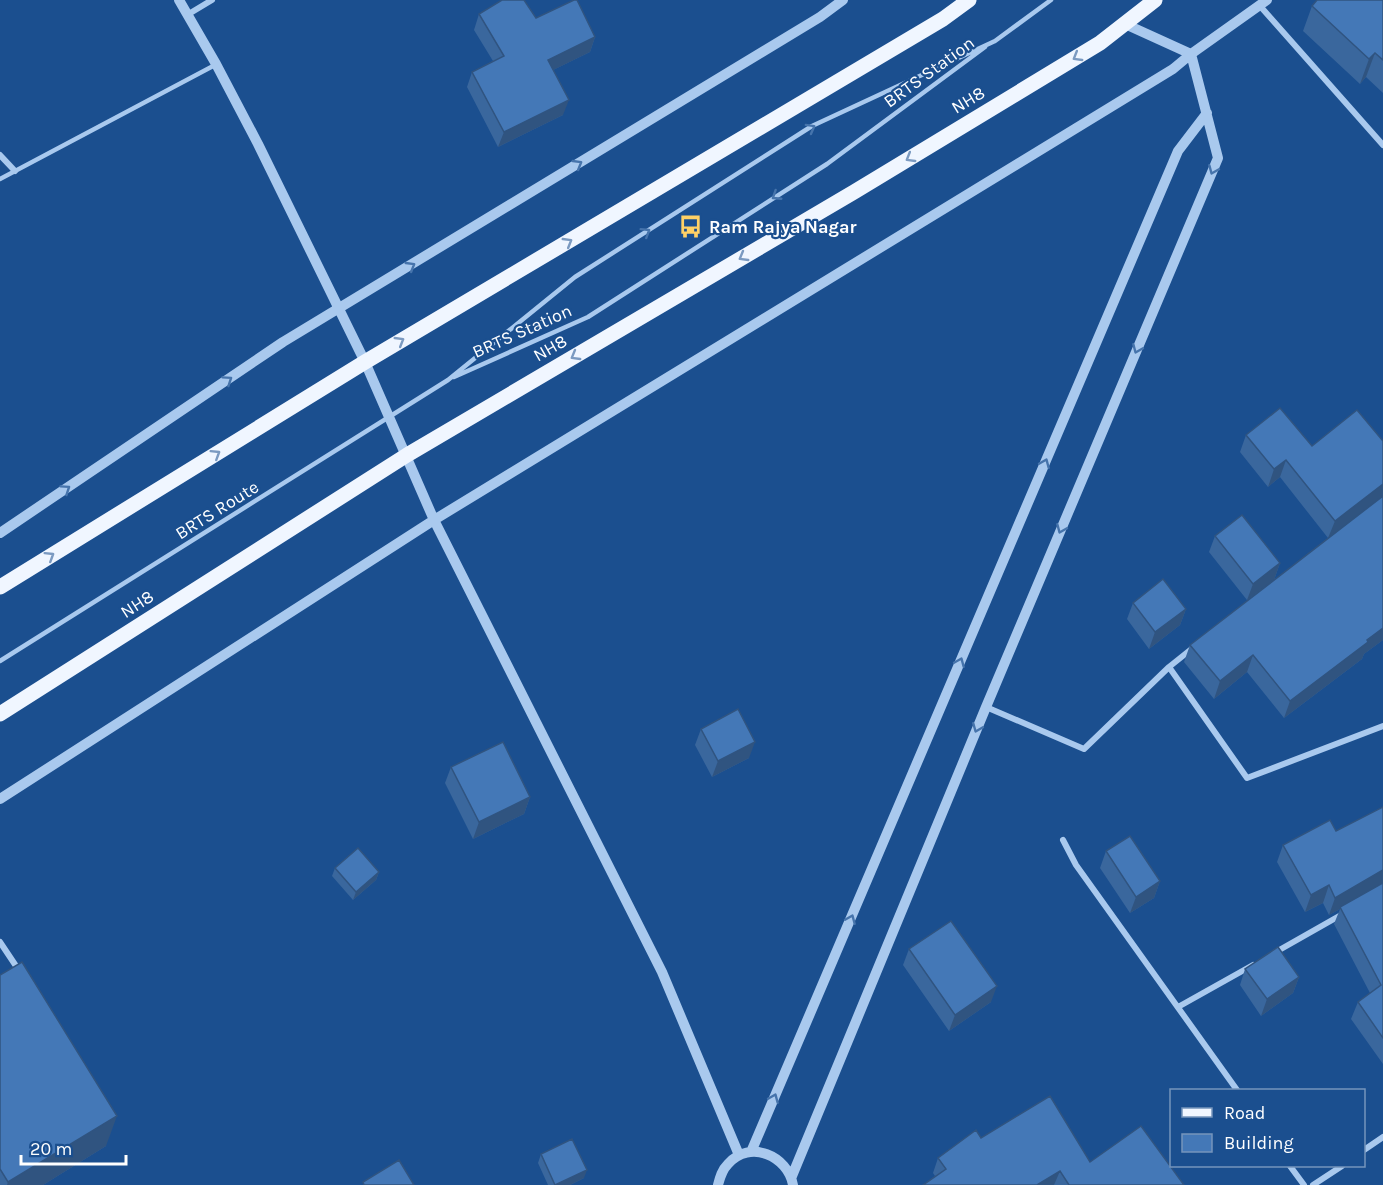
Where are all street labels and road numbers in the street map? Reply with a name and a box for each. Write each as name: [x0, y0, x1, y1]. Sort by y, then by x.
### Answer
street label: BRTS Station: [879, 32, 979, 112]
street label: NH8: [947, 81, 989, 119]
street label: BRTS Station: [469, 299, 575, 363]
street label: NH8: [529, 330, 571, 366]
street label: BRTS Route: [171, 476, 263, 544]
street label: NH8: [116, 585, 158, 623]

